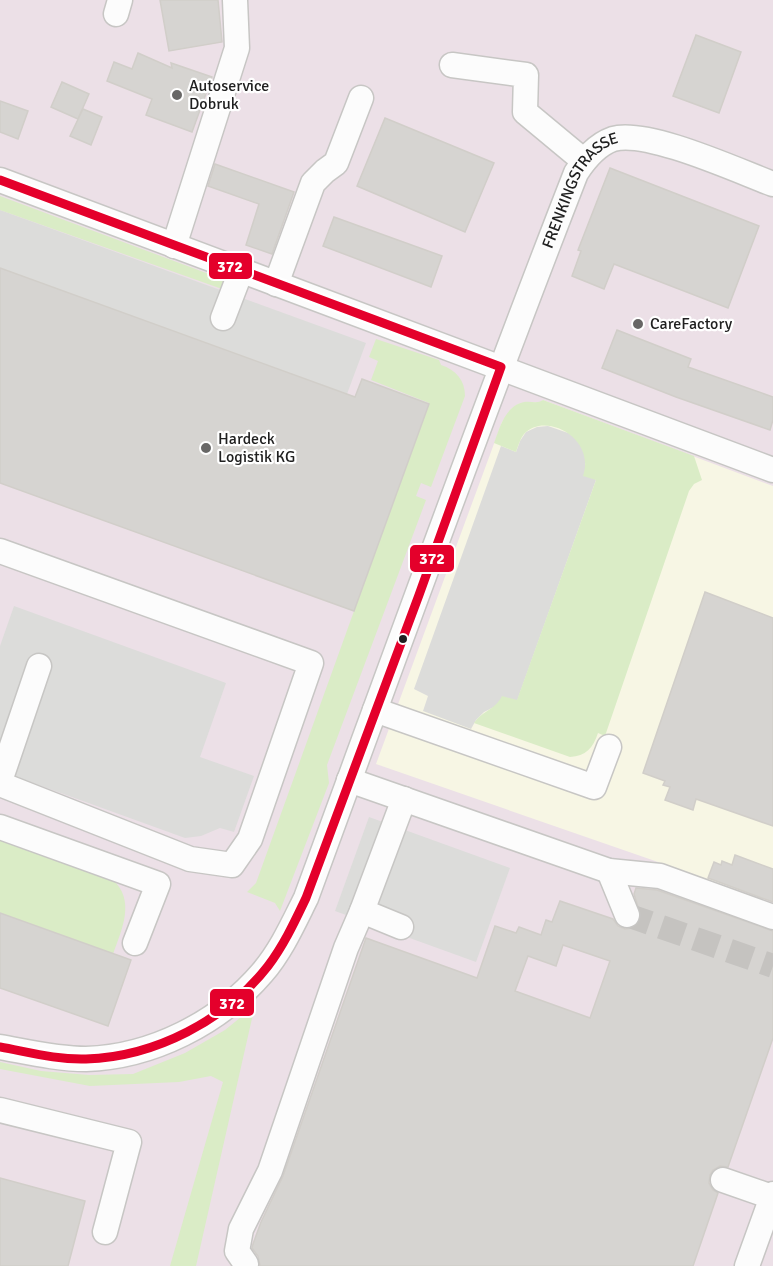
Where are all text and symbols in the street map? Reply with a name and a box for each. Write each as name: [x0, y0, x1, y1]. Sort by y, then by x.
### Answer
place label: Autoservice Dobruk: [189, 76, 269, 114]
marker: Autoservice Dobruk: [170, 88, 184, 102]
street label: FRENKINGSTRASSE: [538, 128, 620, 251]
line badge: 372: [208, 252, 253, 280]
text: 372: [217, 257, 243, 277]
place label: CareFactory: [650, 314, 733, 334]
marker: CareFactory: [631, 317, 645, 331]
place label: Hardeck Logistik KG: [218, 429, 295, 467]
marker: Hardeck Logistik KG: [199, 441, 213, 455]
line badge: 372: [409, 544, 455, 573]
text: 372: [419, 549, 445, 569]
unlabelled marker: [397, 633, 409, 645]
line badge: 372: [209, 988, 255, 1017]
text: 372: [219, 994, 245, 1014]

